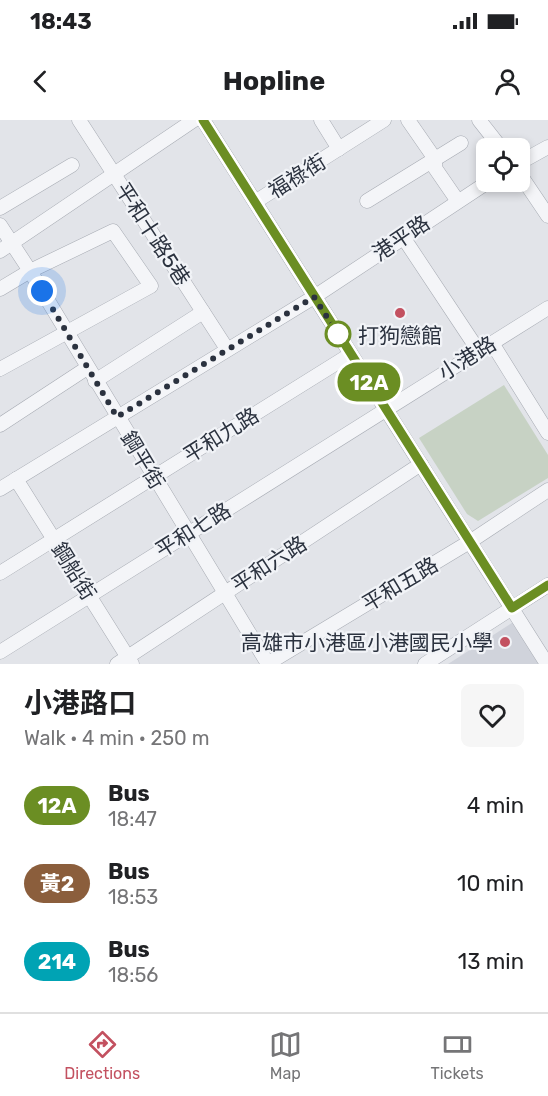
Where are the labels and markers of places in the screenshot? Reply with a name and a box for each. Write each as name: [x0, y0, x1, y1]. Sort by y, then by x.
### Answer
marker: 打狗戀館: [393, 306, 407, 320]
unlabelled marker: [325, 321, 351, 347]
place label: 打狗戀館: [358, 323, 442, 348]
place label: 高雄市小港區小港國民小學: [241, 630, 493, 655]
marker: 高雄市小港區小港國民小學: [498, 635, 512, 649]

